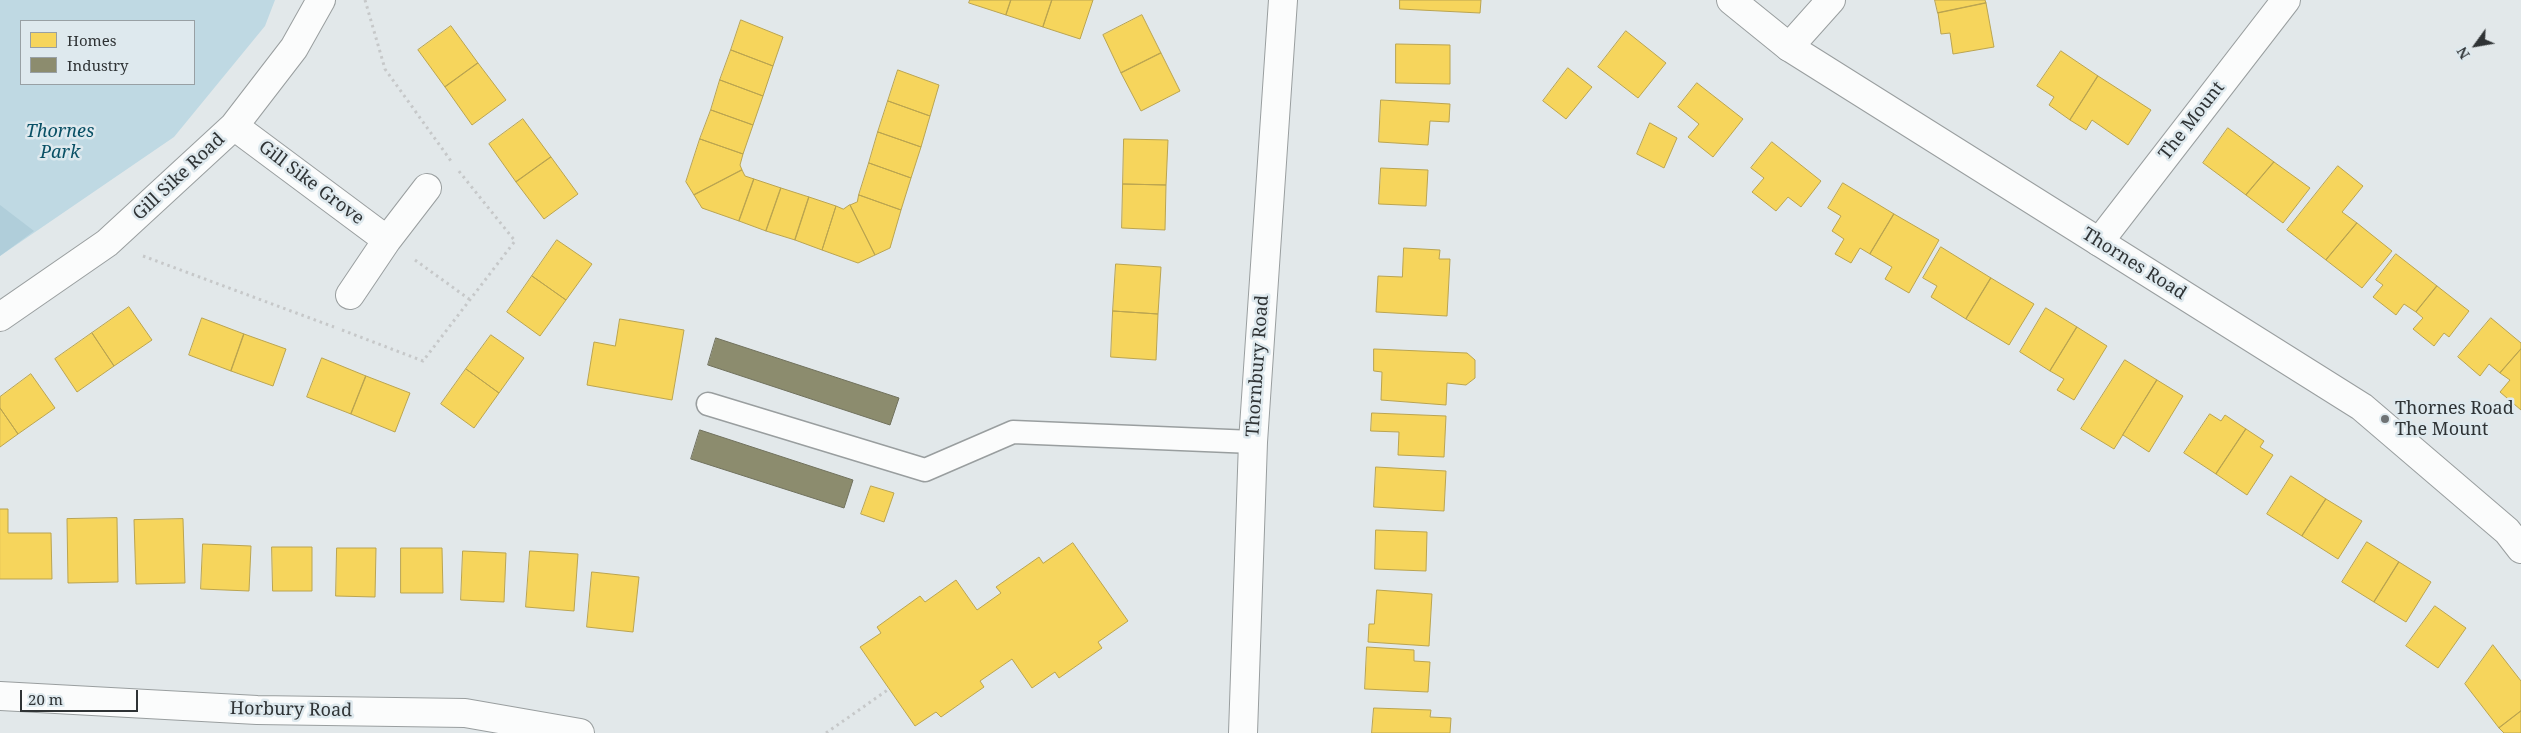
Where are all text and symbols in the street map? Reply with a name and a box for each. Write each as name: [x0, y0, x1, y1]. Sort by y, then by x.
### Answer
legend: [20, 20, 195, 85]
north arrow: [2451, 20, 2501, 70]
text: Homes: [67, 30, 117, 50]
text: N: [2452, 44, 2474, 63]
text: Industry: [67, 55, 129, 75]
street label: The Mount: [2155, 78, 2229, 164]
park label: Thornes Park: [26, 121, 94, 163]
street label: Gill Sike Road: [129, 129, 229, 225]
street label: Gill Sike Grove: [254, 136, 368, 230]
street label: Thornes Road: [2078, 223, 2190, 305]
street label: Thornbury Road: [1242, 294, 1274, 438]
place label: Thornes Road The Mount: [2395, 398, 2514, 440]
marker: Thornes Road The Mount: [2379, 413, 2391, 425]
scale bar: [22, 680, 140, 712]
text: 20 m: [28, 689, 63, 709]
street label: Horbury Road: [230, 698, 352, 722]

